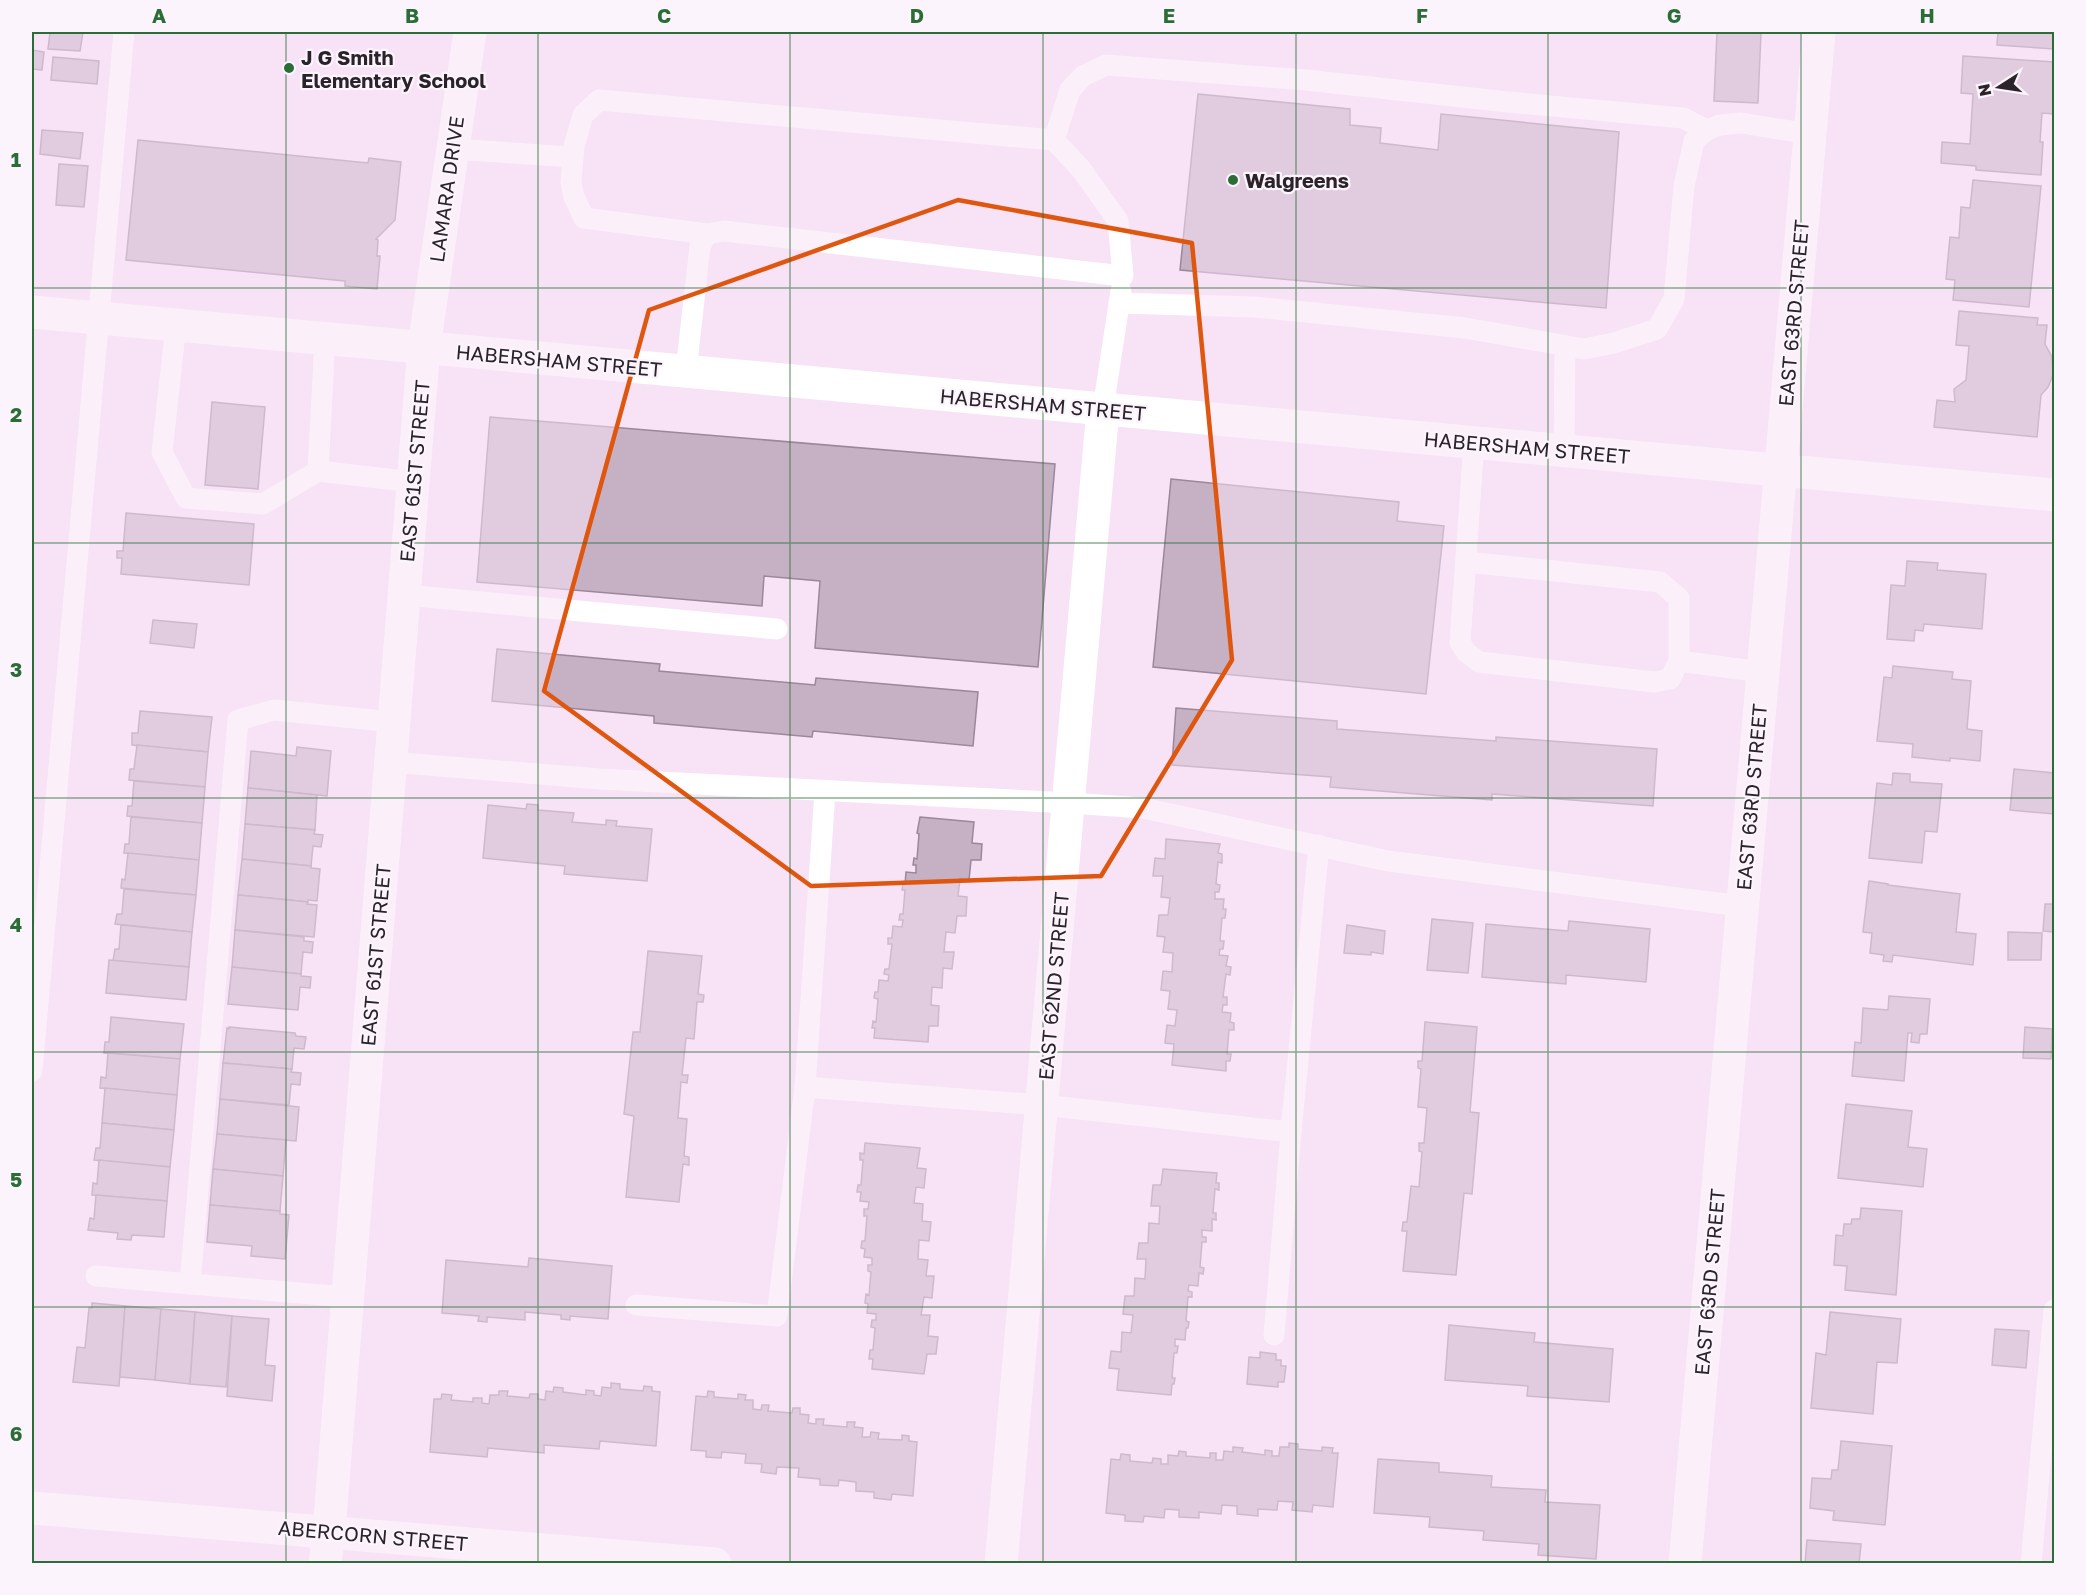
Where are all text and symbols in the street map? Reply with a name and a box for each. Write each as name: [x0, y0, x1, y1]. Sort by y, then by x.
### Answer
text: A: [152, 3, 166, 27]
text: B: [405, 3, 419, 27]
text: C: [657, 3, 671, 27]
text: D: [910, 3, 924, 27]
text: E: [1163, 3, 1175, 27]
text: F: [1416, 3, 1428, 27]
text: G: [1667, 3, 1681, 27]
text: H: [1919, 3, 1935, 27]
place label: J G Smith Elementary School: [301, 45, 486, 92]
north arrow: [1969, 57, 2029, 117]
marker: J G Smith Elementary School: [282, 61, 296, 75]
text: N: [1973, 82, 1995, 98]
street label: LAMARA DRIVE: [424, 114, 468, 264]
text: 1: [11, 147, 21, 171]
place label: Walgreens: [1245, 168, 1349, 192]
marker: Walgreens: [1226, 173, 1240, 187]
street label: EAST 63RD STREET: [1773, 219, 1813, 407]
street label: HABERSHAM STREET: [455, 339, 663, 381]
street label: EAST 61ST STREET: [394, 379, 434, 563]
street label: HABERSHAM STREET: [939, 383, 1147, 425]
text: 2: [10, 402, 22, 426]
street label: HABERSHAM STREET: [1423, 426, 1631, 468]
text: 3: [10, 657, 22, 681]
street label: EAST 63RD STREET: [1731, 703, 1771, 891]
street label: EAST 61ST STREET: [355, 863, 395, 1047]
street label: EAST 62ND STREET: [1033, 891, 1073, 1081]
text: 4: [10, 912, 22, 936]
text: 5: [10, 1167, 22, 1191]
street label: EAST 63RD STREET: [1689, 1188, 1729, 1376]
text: 6: [10, 1421, 22, 1445]
street label: ABERCORN STREET: [277, 1515, 469, 1555]

